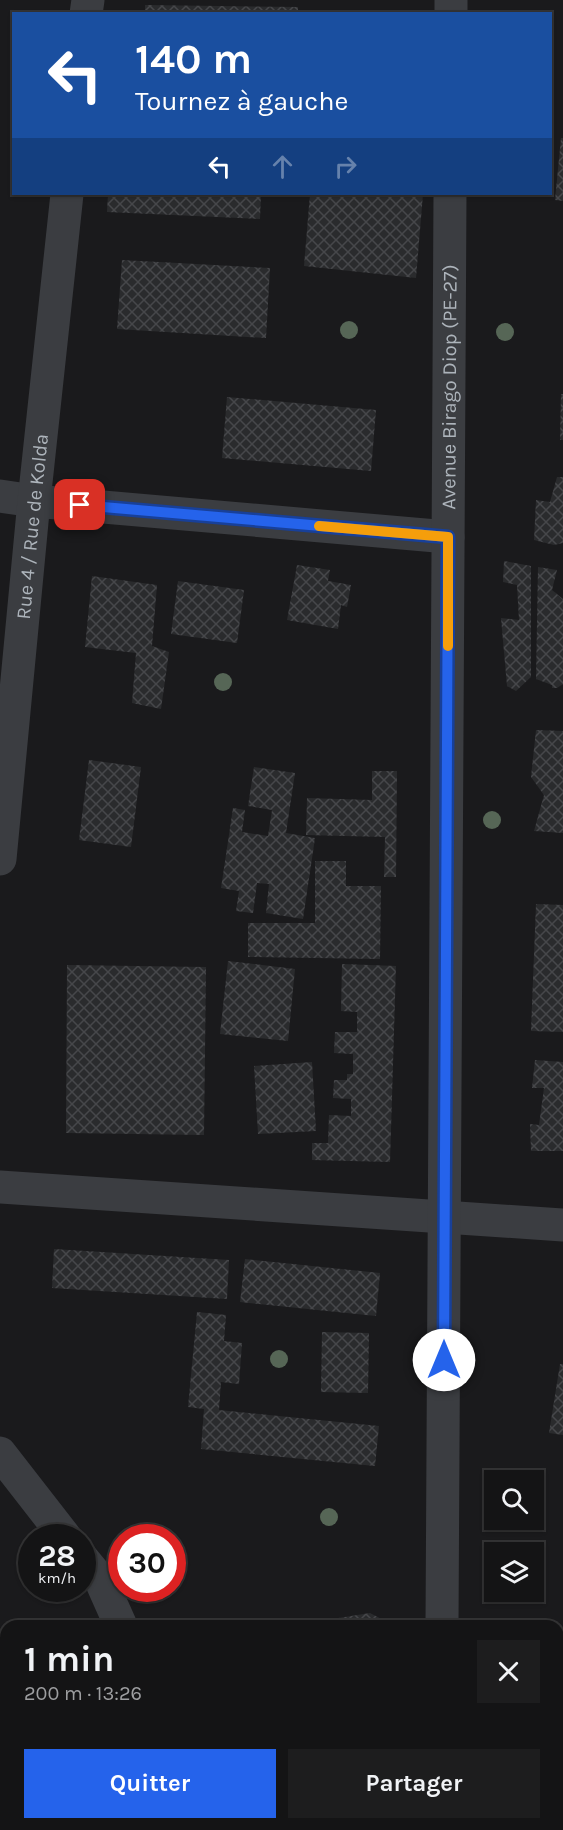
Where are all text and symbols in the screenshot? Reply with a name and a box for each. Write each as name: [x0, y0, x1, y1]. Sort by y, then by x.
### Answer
text: 140 m: [135, 34, 252, 84]
icon: left: [36, 36, 114, 114]
text: Tournez à gauche: [135, 85, 348, 117]
icon: left: [203, 150, 236, 183]
icon: ahead: [266, 150, 299, 183]
icon: right: [329, 150, 362, 183]
street label: Avenue Birago Diop (PE-27): [437, 264, 462, 510]
street label: Rue 4 / Rue de Kolda: [12, 433, 53, 621]
pin: [54, 479, 105, 530]
icon: arrive: [63, 488, 96, 521]
position arrow: [412, 1328, 476, 1392]
map controls: [484, 1470, 544, 1602]
button: search: [484, 1470, 544, 1530]
speed limit sign: 30: [108, 1524, 186, 1602]
text: 28: [38, 1538, 76, 1574]
button: layers: [484, 1542, 544, 1602]
text: km/h: [38, 1569, 76, 1587]
text: 1 min: [24, 1638, 114, 1680]
button: close: [477, 1640, 540, 1703]
text: 200 m · 13:26: [24, 1682, 142, 1705]
button: Quitter: [24, 1749, 276, 1818]
button: Partager: [288, 1749, 540, 1818]

